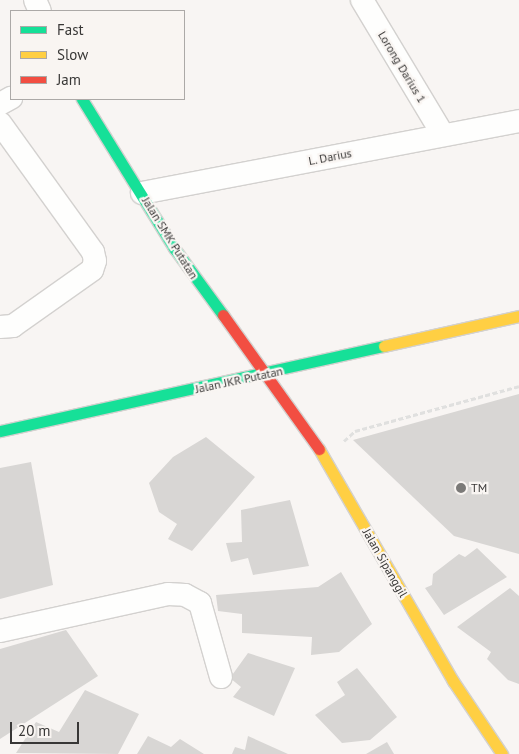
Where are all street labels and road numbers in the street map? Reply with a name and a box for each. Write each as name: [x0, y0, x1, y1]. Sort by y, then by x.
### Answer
street label: Lorong Darius 1: [375, 29, 429, 105]
street label: L. Darius: [307, 146, 353, 168]
street label: Jalan SMK Putatan: [139, 194, 201, 282]
street label: Jalan JKR Putatan: [194, 364, 284, 396]
street label: Jalan Sipanggil: [360, 526, 410, 600]

